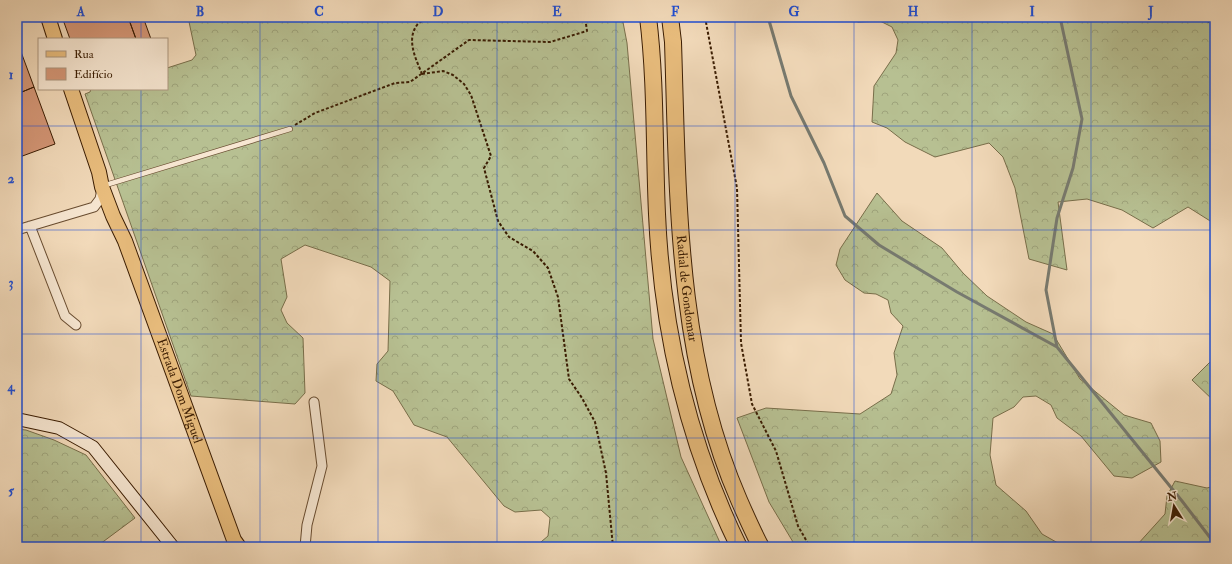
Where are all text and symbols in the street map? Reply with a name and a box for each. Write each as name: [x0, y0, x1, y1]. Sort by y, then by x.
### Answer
text: A: [76, 4, 86, 20]
text: B: [196, 4, 204, 20]
text: C: [314, 4, 324, 20]
text: D: [433, 4, 444, 20]
text: E: [552, 4, 562, 20]
text: F: [671, 4, 680, 20]
text: G: [789, 4, 800, 20]
text: H: [908, 4, 919, 20]
text: I: [1029, 4, 1035, 20]
text: J: [1147, 4, 1154, 21]
legend: [38, 38, 168, 90]
text: Rua: [74, 47, 95, 62]
text: 1: [9, 67, 14, 83]
text: Edifício: [74, 67, 113, 82]
text: 2: [8, 171, 15, 187]
street label: Radial de Gondomar: [673, 234, 701, 343]
text: 3: [9, 275, 14, 291]
street label: Estrada Dom Miguel: [153, 336, 206, 446]
text: 4: [6, 379, 15, 395]
text: 5: [8, 483, 14, 499]
north arrow: [1154, 486, 1194, 526]
text: N: [1165, 489, 1179, 504]

